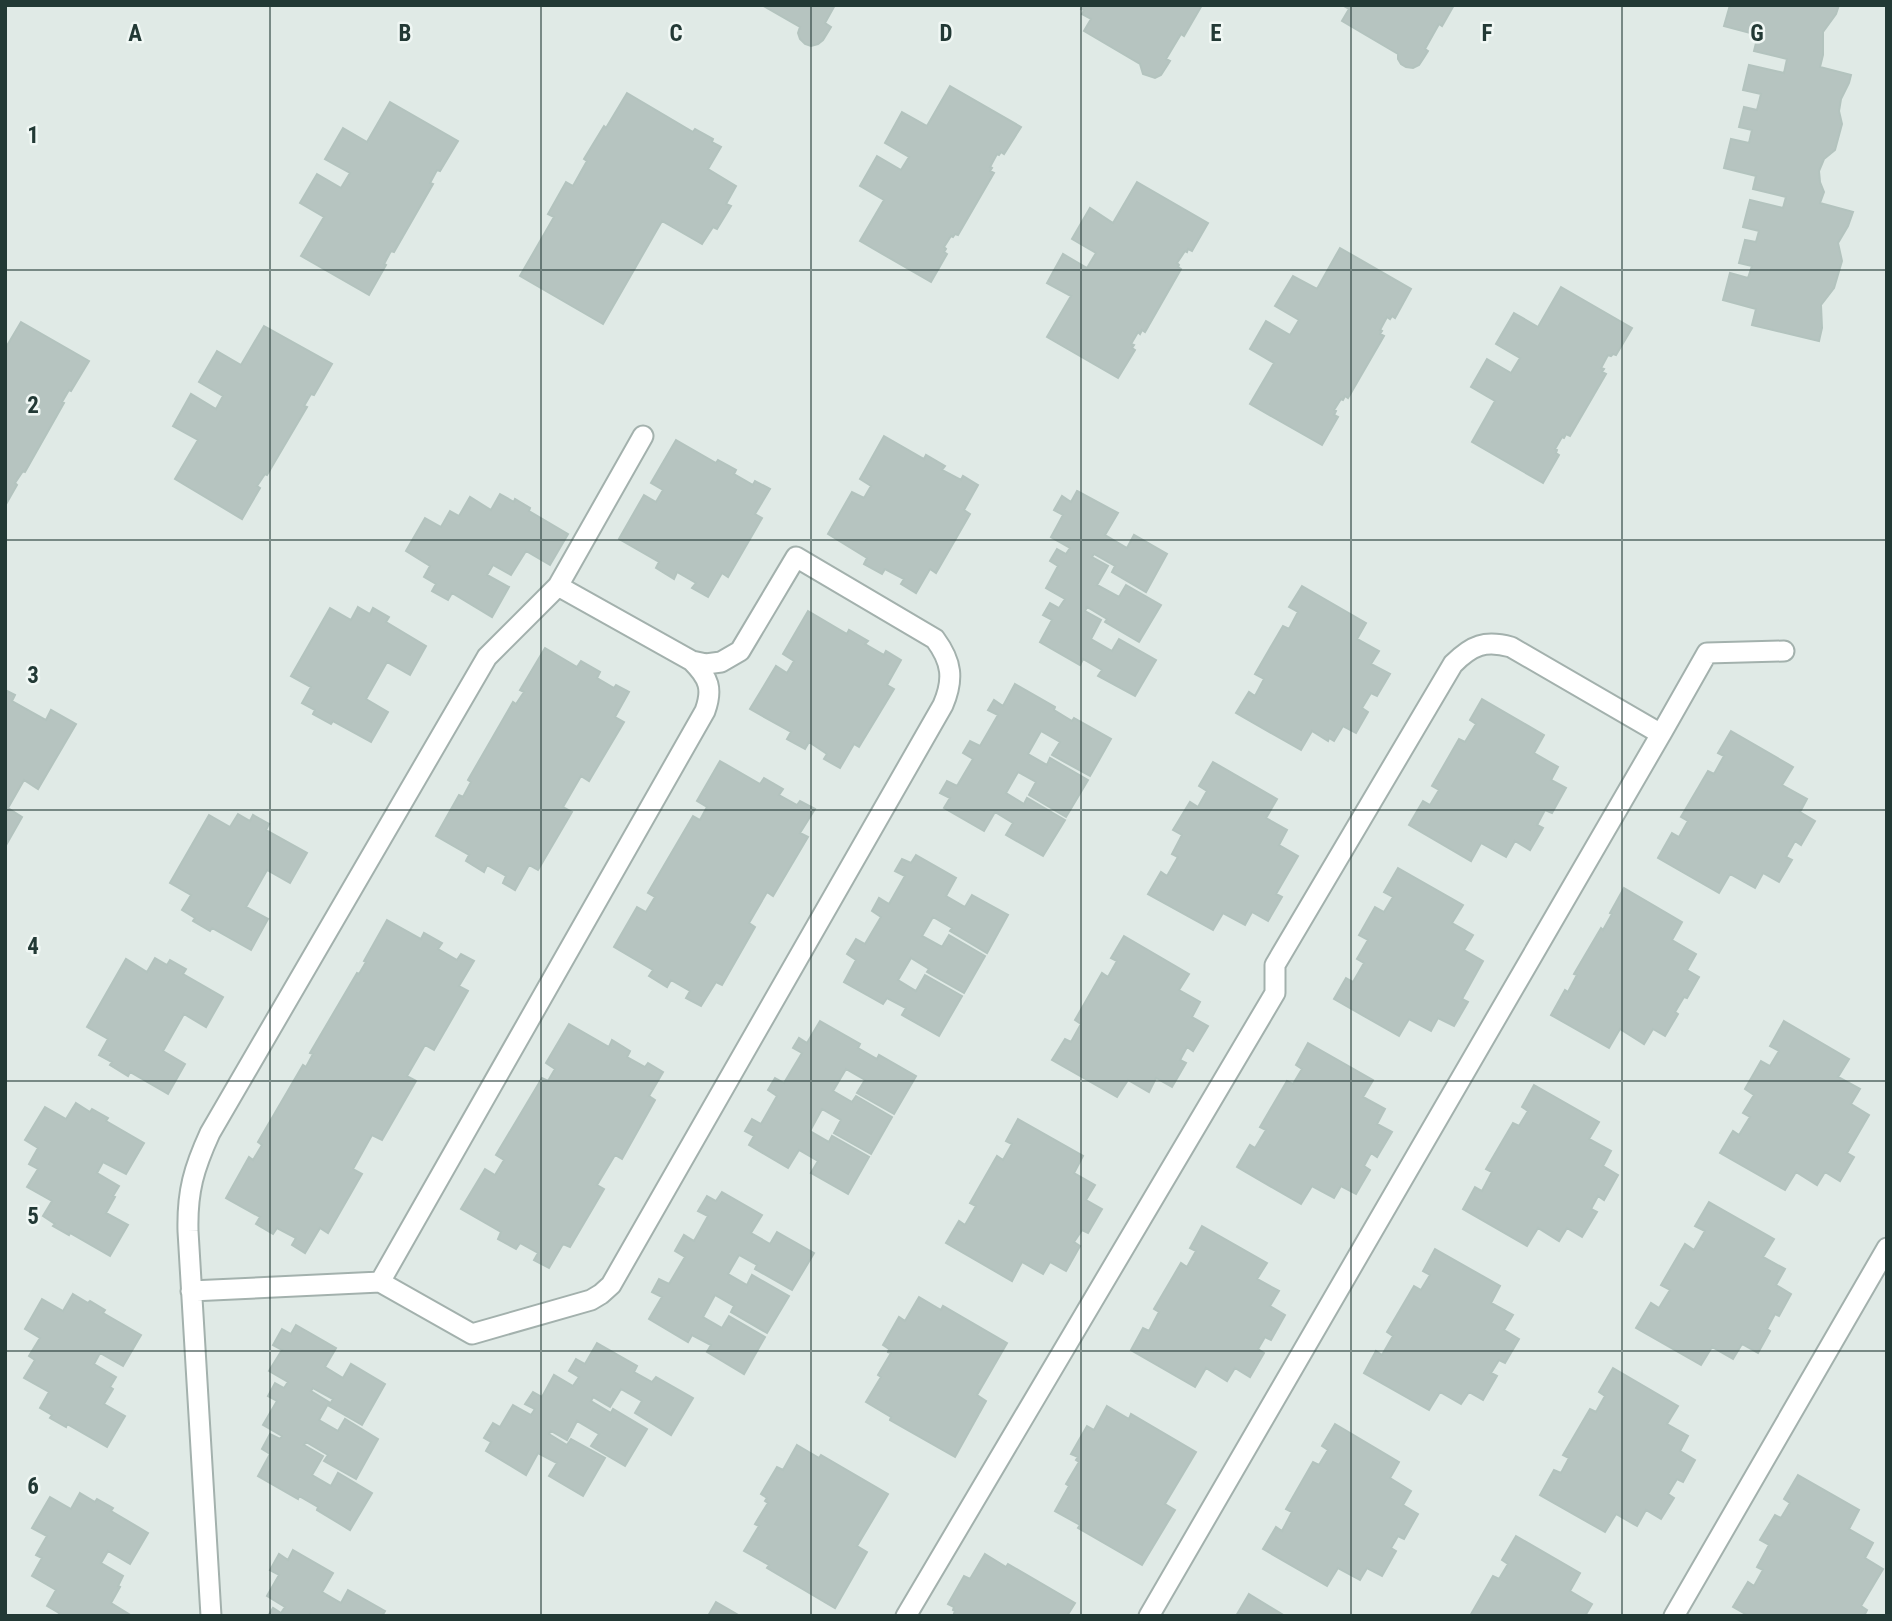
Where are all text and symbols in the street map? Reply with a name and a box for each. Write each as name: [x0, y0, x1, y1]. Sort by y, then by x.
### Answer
text: A: [128, 20, 142, 47]
text: B: [399, 20, 411, 47]
text: C: [669, 20, 683, 47]
text: D: [940, 20, 953, 47]
text: E: [1210, 20, 1222, 47]
text: F: [1482, 20, 1493, 47]
text: G: [1750, 20, 1764, 47]
text: 1: [27, 122, 39, 149]
text: 2: [27, 392, 39, 419]
text: 3: [27, 662, 39, 689]
text: 4: [27, 933, 39, 960]
text: 5: [27, 1203, 39, 1230]
text: 6: [27, 1473, 39, 1500]

